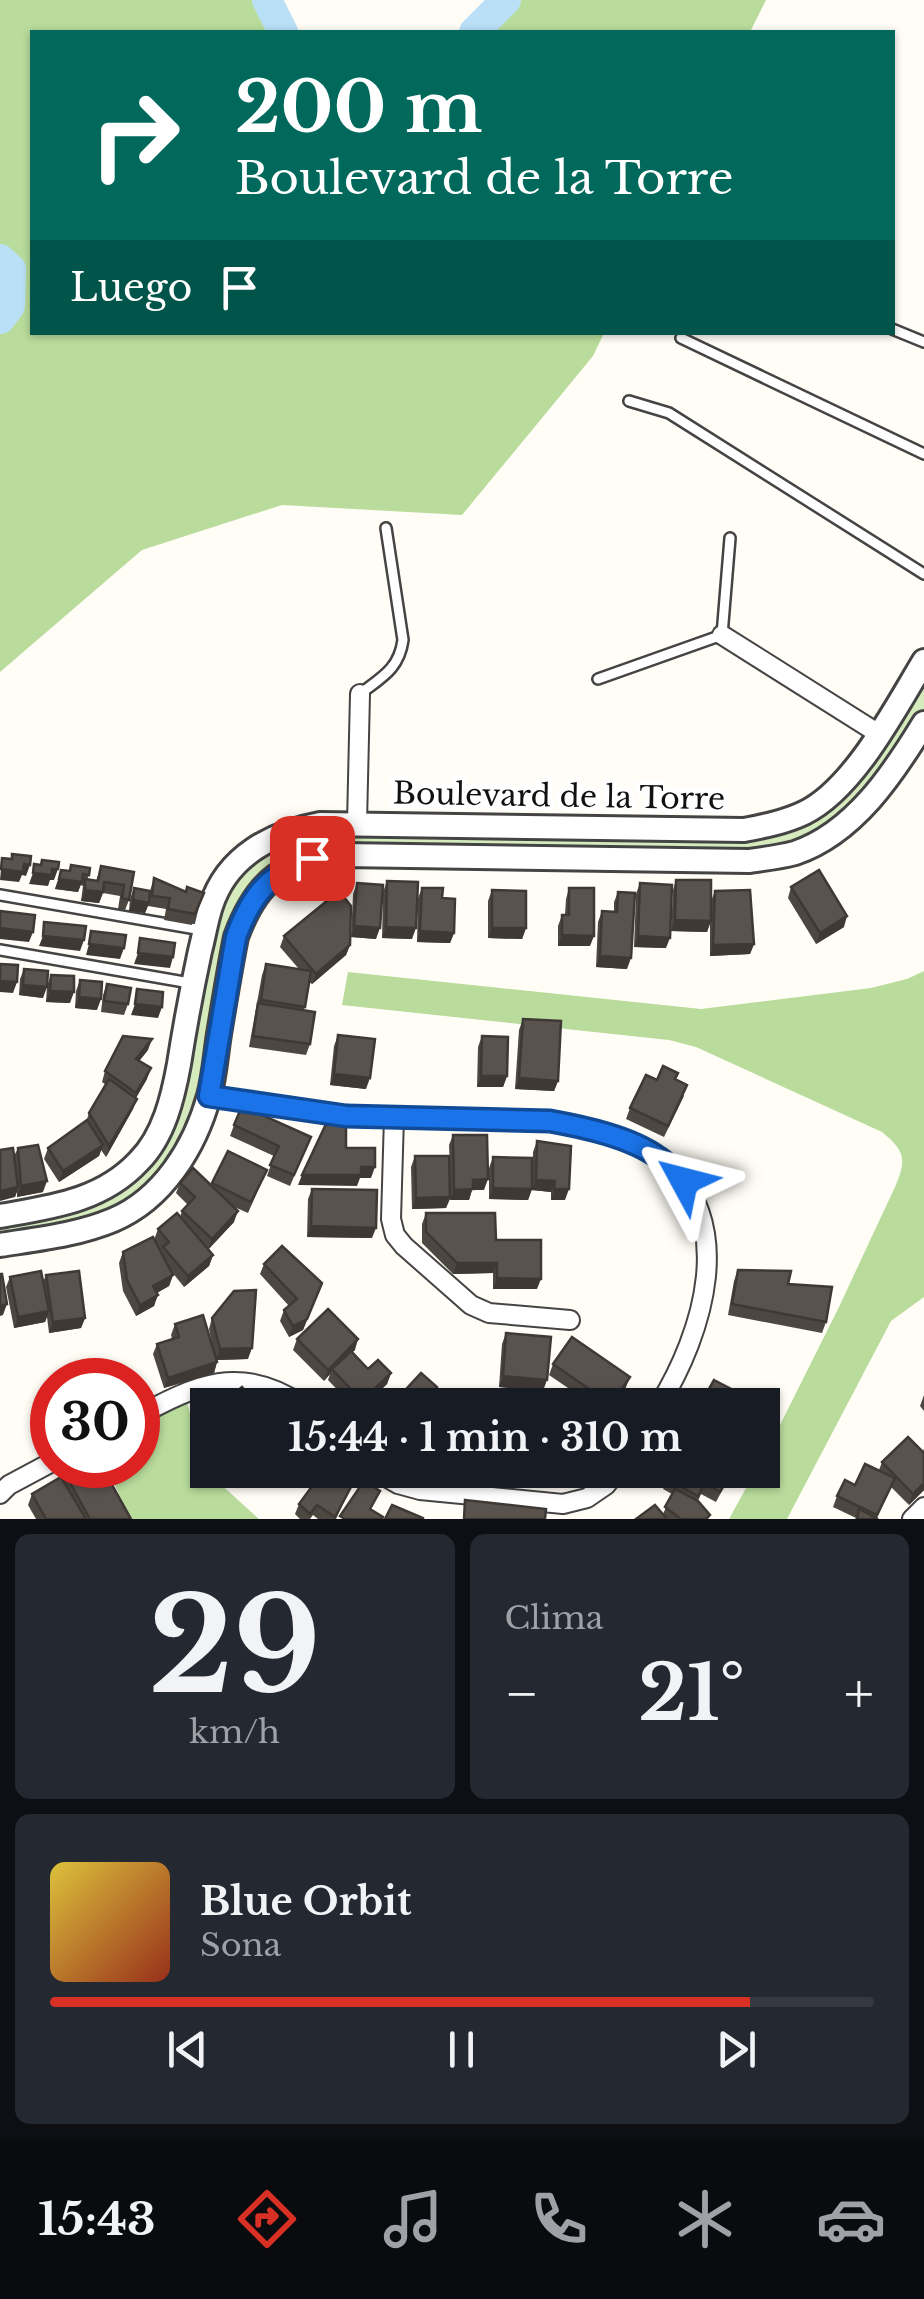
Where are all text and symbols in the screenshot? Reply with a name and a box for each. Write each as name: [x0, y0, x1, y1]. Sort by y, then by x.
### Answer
text: 200 m: [235, 64, 482, 151]
icon: right: [70, 70, 200, 200]
text: Boulevard de la Torre: [235, 150, 734, 206]
icon: arrive: [212, 260, 267, 315]
text: Luego: [70, 264, 192, 311]
street label: Boulevard de la Torre: [392, 775, 726, 817]
pin: [270, 816, 355, 901]
icon: arrive: [285, 831, 340, 886]
position arrow: [632, 1129, 736, 1233]
speed limit sign: 30: [30, 1358, 160, 1488]
text: 15:44 · 1 min · 310 m: [288, 1414, 682, 1461]
text: 29: [149, 1566, 321, 1727]
text: Clima: [505, 1598, 604, 1638]
text: 21°: [638, 1647, 745, 1740]
text: −: [505, 1660, 539, 1728]
text: +: [844, 1660, 874, 1728]
text: km/h: [189, 1712, 280, 1752]
text: Blue Orbit: [200, 1878, 411, 1925]
text: Sona: [200, 1925, 281, 1965]
icon: previous: [160, 2022, 215, 2077]
icon: pause: [434, 2022, 489, 2077]
icon: next: [709, 2022, 764, 2077]
icon: directions: [232, 2184, 302, 2254]
icon: music: [378, 2184, 448, 2254]
icon: phone: [524, 2184, 594, 2254]
icon: climate: [670, 2184, 740, 2254]
icon: car: [816, 2184, 886, 2254]
text: 15:43: [38, 2191, 156, 2247]

